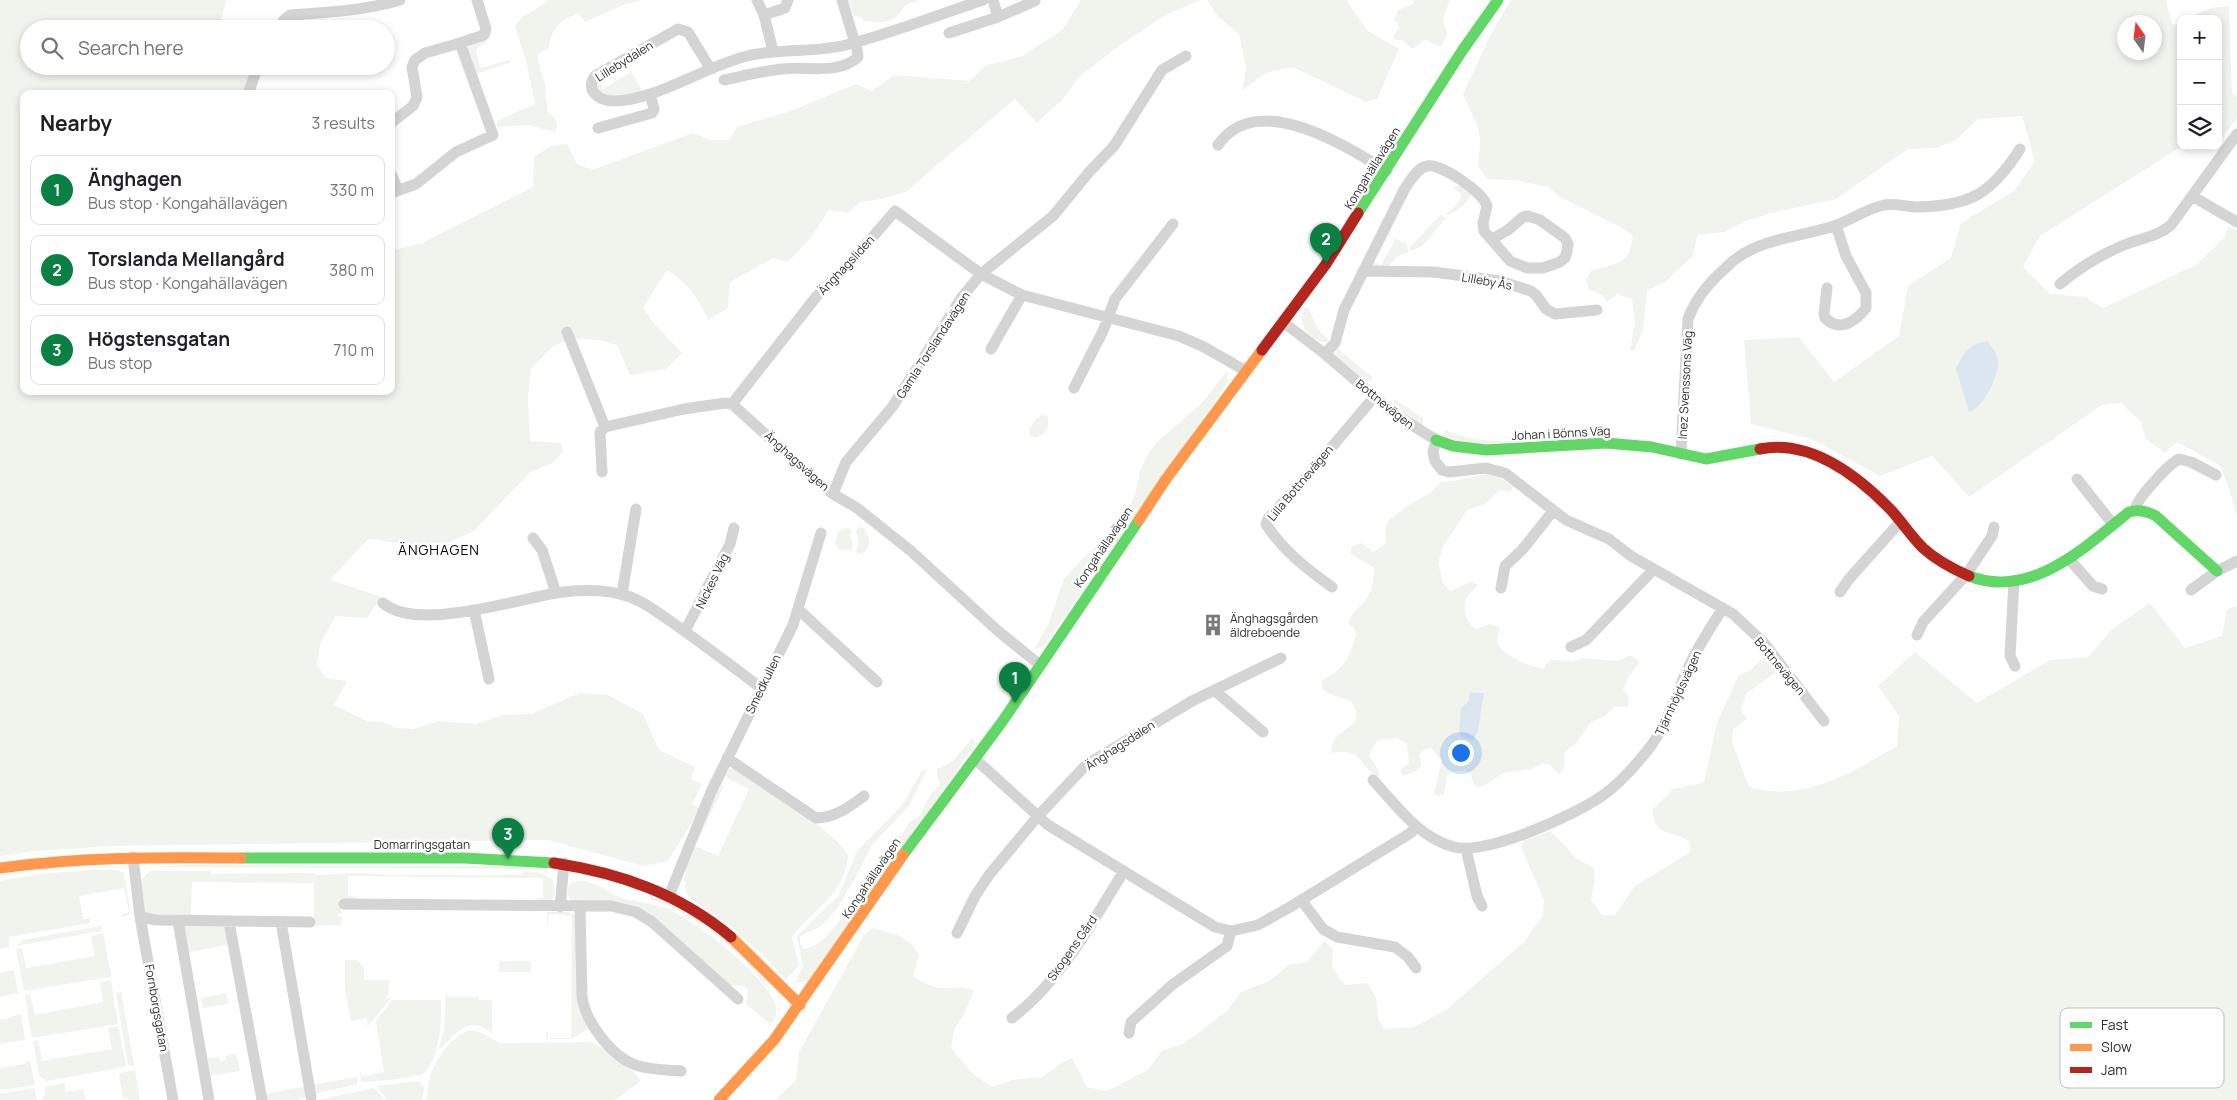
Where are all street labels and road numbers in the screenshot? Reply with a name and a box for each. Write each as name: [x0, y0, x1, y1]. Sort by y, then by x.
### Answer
street label: Lillebydalen: [592, 37, 656, 85]
street label: Kongahällavägen: [1340, 124, 1404, 212]
street label: Änghagsliden: [814, 232, 878, 298]
street label: Lilleby Ås: [1460, 268, 1514, 294]
street label: Gamla Torslandavägen: [892, 288, 974, 402]
street label: Inez Svenssons Väg: [1674, 330, 1696, 440]
street label: Bottnevägen: [1352, 375, 1418, 433]
street label: Johan i Bönns Väg: [1511, 422, 1611, 444]
street label: Änghagsvägen: [761, 427, 833, 495]
street label: Lilla Bottnevägen: [1263, 441, 1337, 525]
street label: Kongahällavägen: [1070, 503, 1136, 591]
street label: Nickes Väg: [691, 550, 733, 612]
street label: Bottnevägen: [1751, 633, 1809, 699]
street label: Tjärnhöjdsvägen: [1651, 648, 1705, 738]
street label: Smedkullen: [741, 651, 785, 717]
street label: Änghagsdalen: [1082, 716, 1158, 774]
street label: Kongahällavägen: [838, 834, 904, 922]
street label: Domarringsgatan: [374, 836, 470, 853]
street label: Skogens Gård: [1043, 912, 1101, 984]
street label: Fornborgsgatan: [141, 963, 173, 1053]

